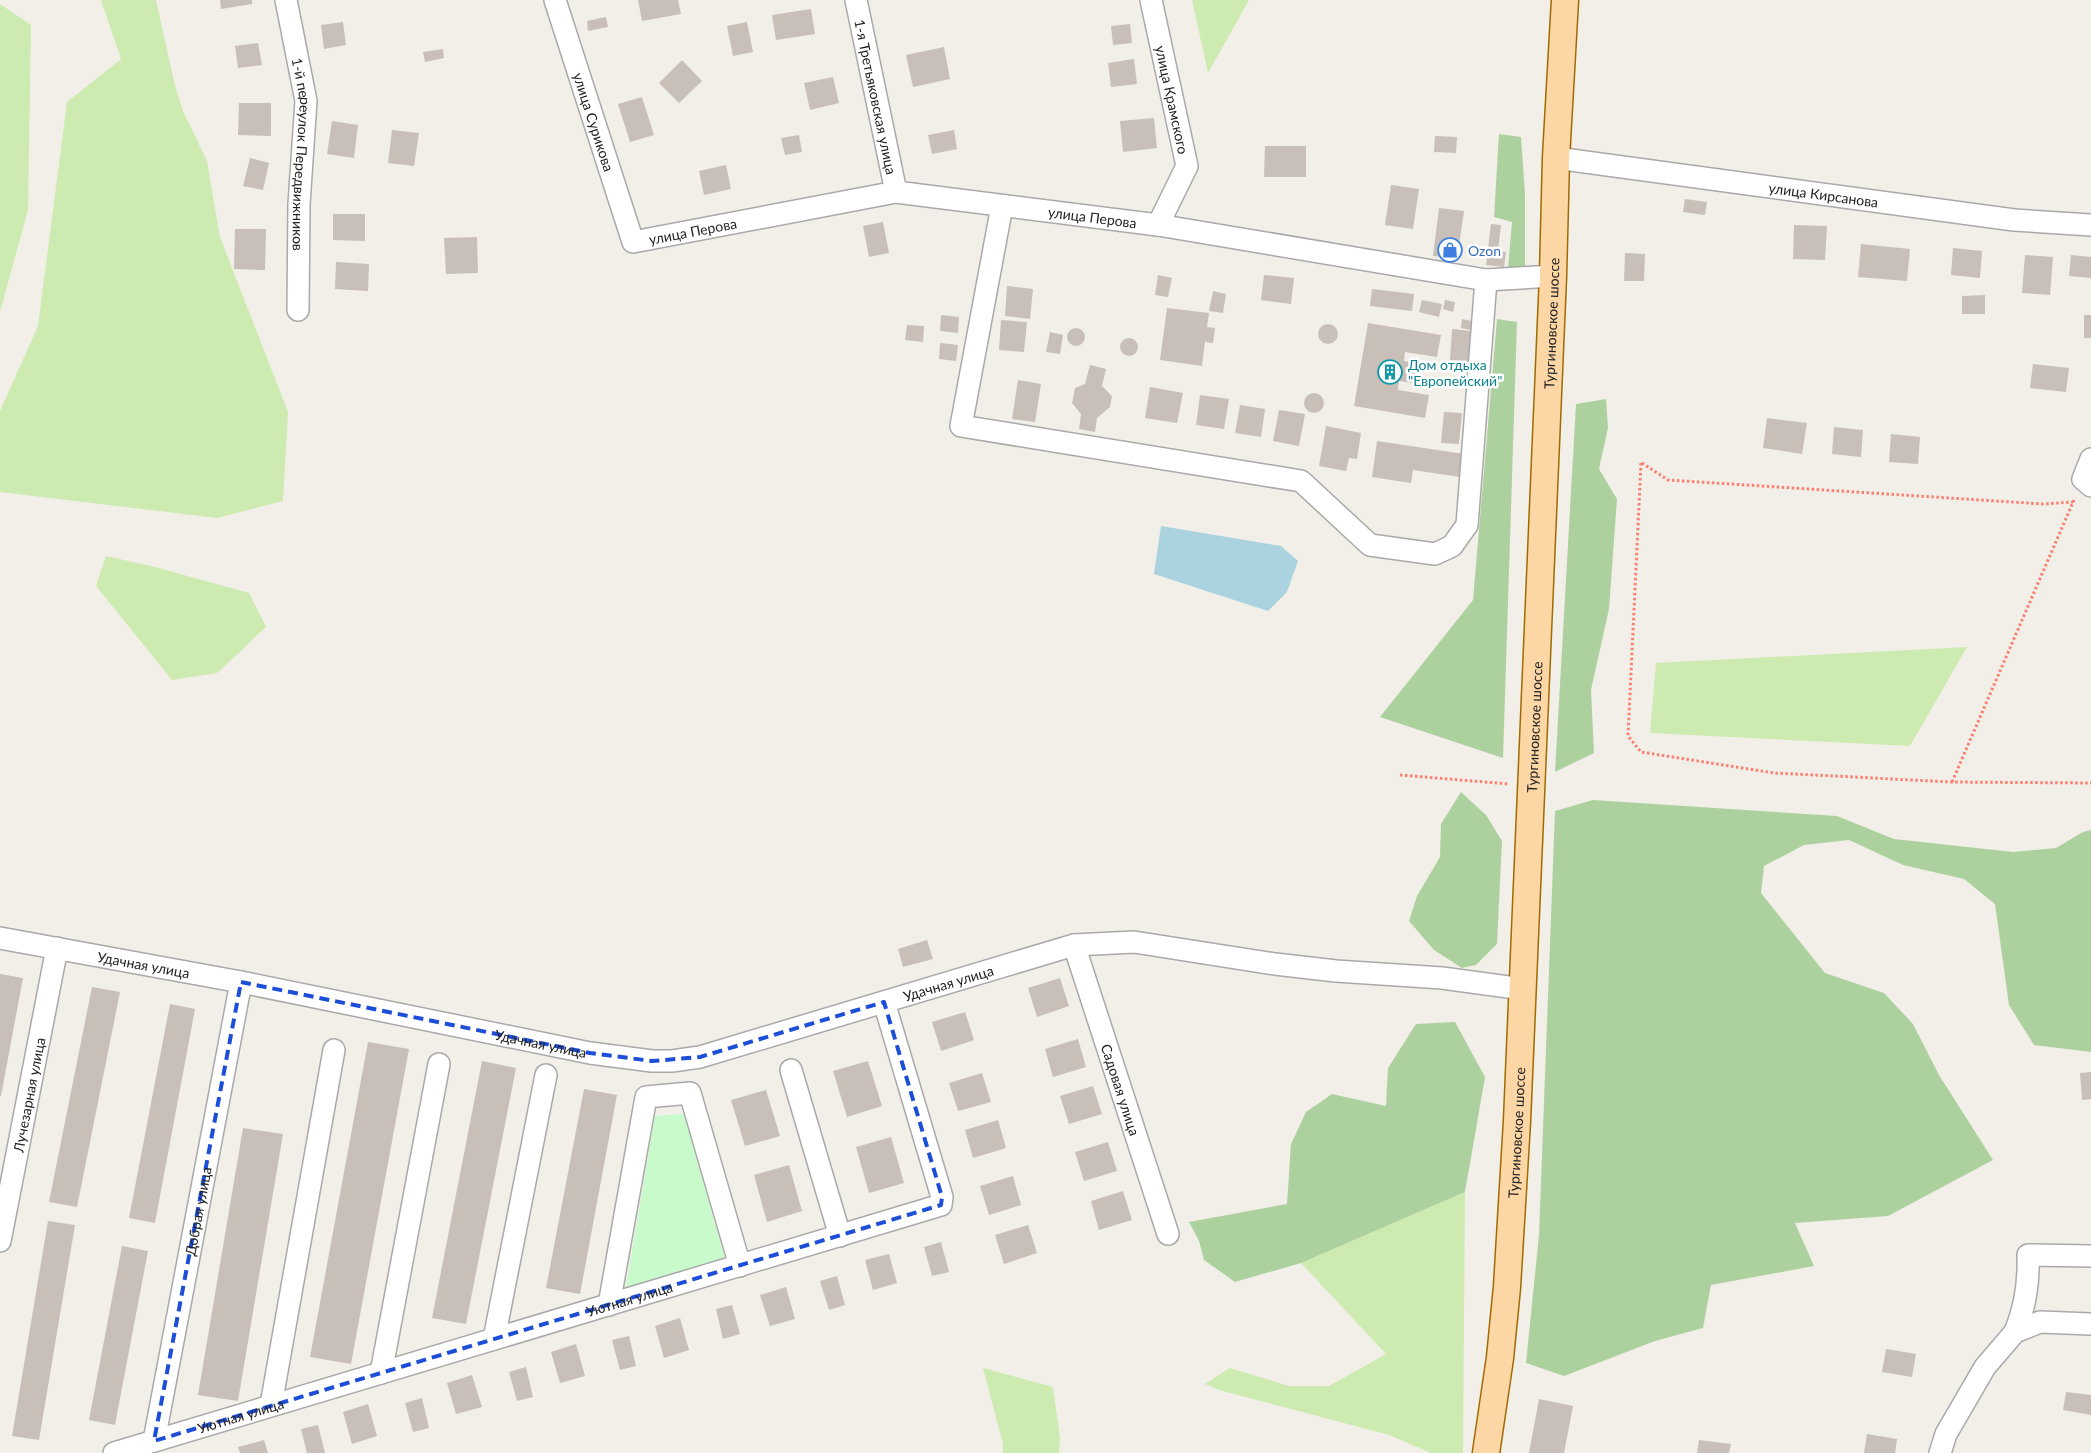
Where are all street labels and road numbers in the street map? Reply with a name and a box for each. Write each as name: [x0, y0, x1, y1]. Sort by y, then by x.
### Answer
street label: 1-я Третьяковская улица: [852, 18, 901, 176]
street label: улица Крамского: [1153, 44, 1193, 156]
street label: 1-й переулок Передвижников: [289, 56, 315, 251]
street label: улица Сурикова: [570, 70, 618, 173]
street label: улица Кирсанова: [1768, 178, 1879, 210]
street label: улица Перова: [1047, 203, 1138, 231]
street label: улица Перова: [647, 214, 738, 247]
street label: Тургиновское шоссе: [1540, 258, 1562, 389]
street label: Тургиновское шоссе: [1522, 661, 1545, 793]
street label: Удачная улица: [96, 947, 191, 981]
street label: Удачная улица: [901, 961, 995, 1004]
street label: Удачная улица: [493, 1025, 588, 1061]
street label: Лучезарная улица: [9, 1036, 48, 1155]
street label: Садовая улица: [1098, 1041, 1144, 1138]
street label: Тургиновское шоссе: [1504, 1067, 1528, 1199]
street label: Добрая улица: [181, 1165, 214, 1257]
street label: Уютная улица: [584, 1278, 675, 1319]
street label: Уютная улица: [195, 1394, 286, 1436]

